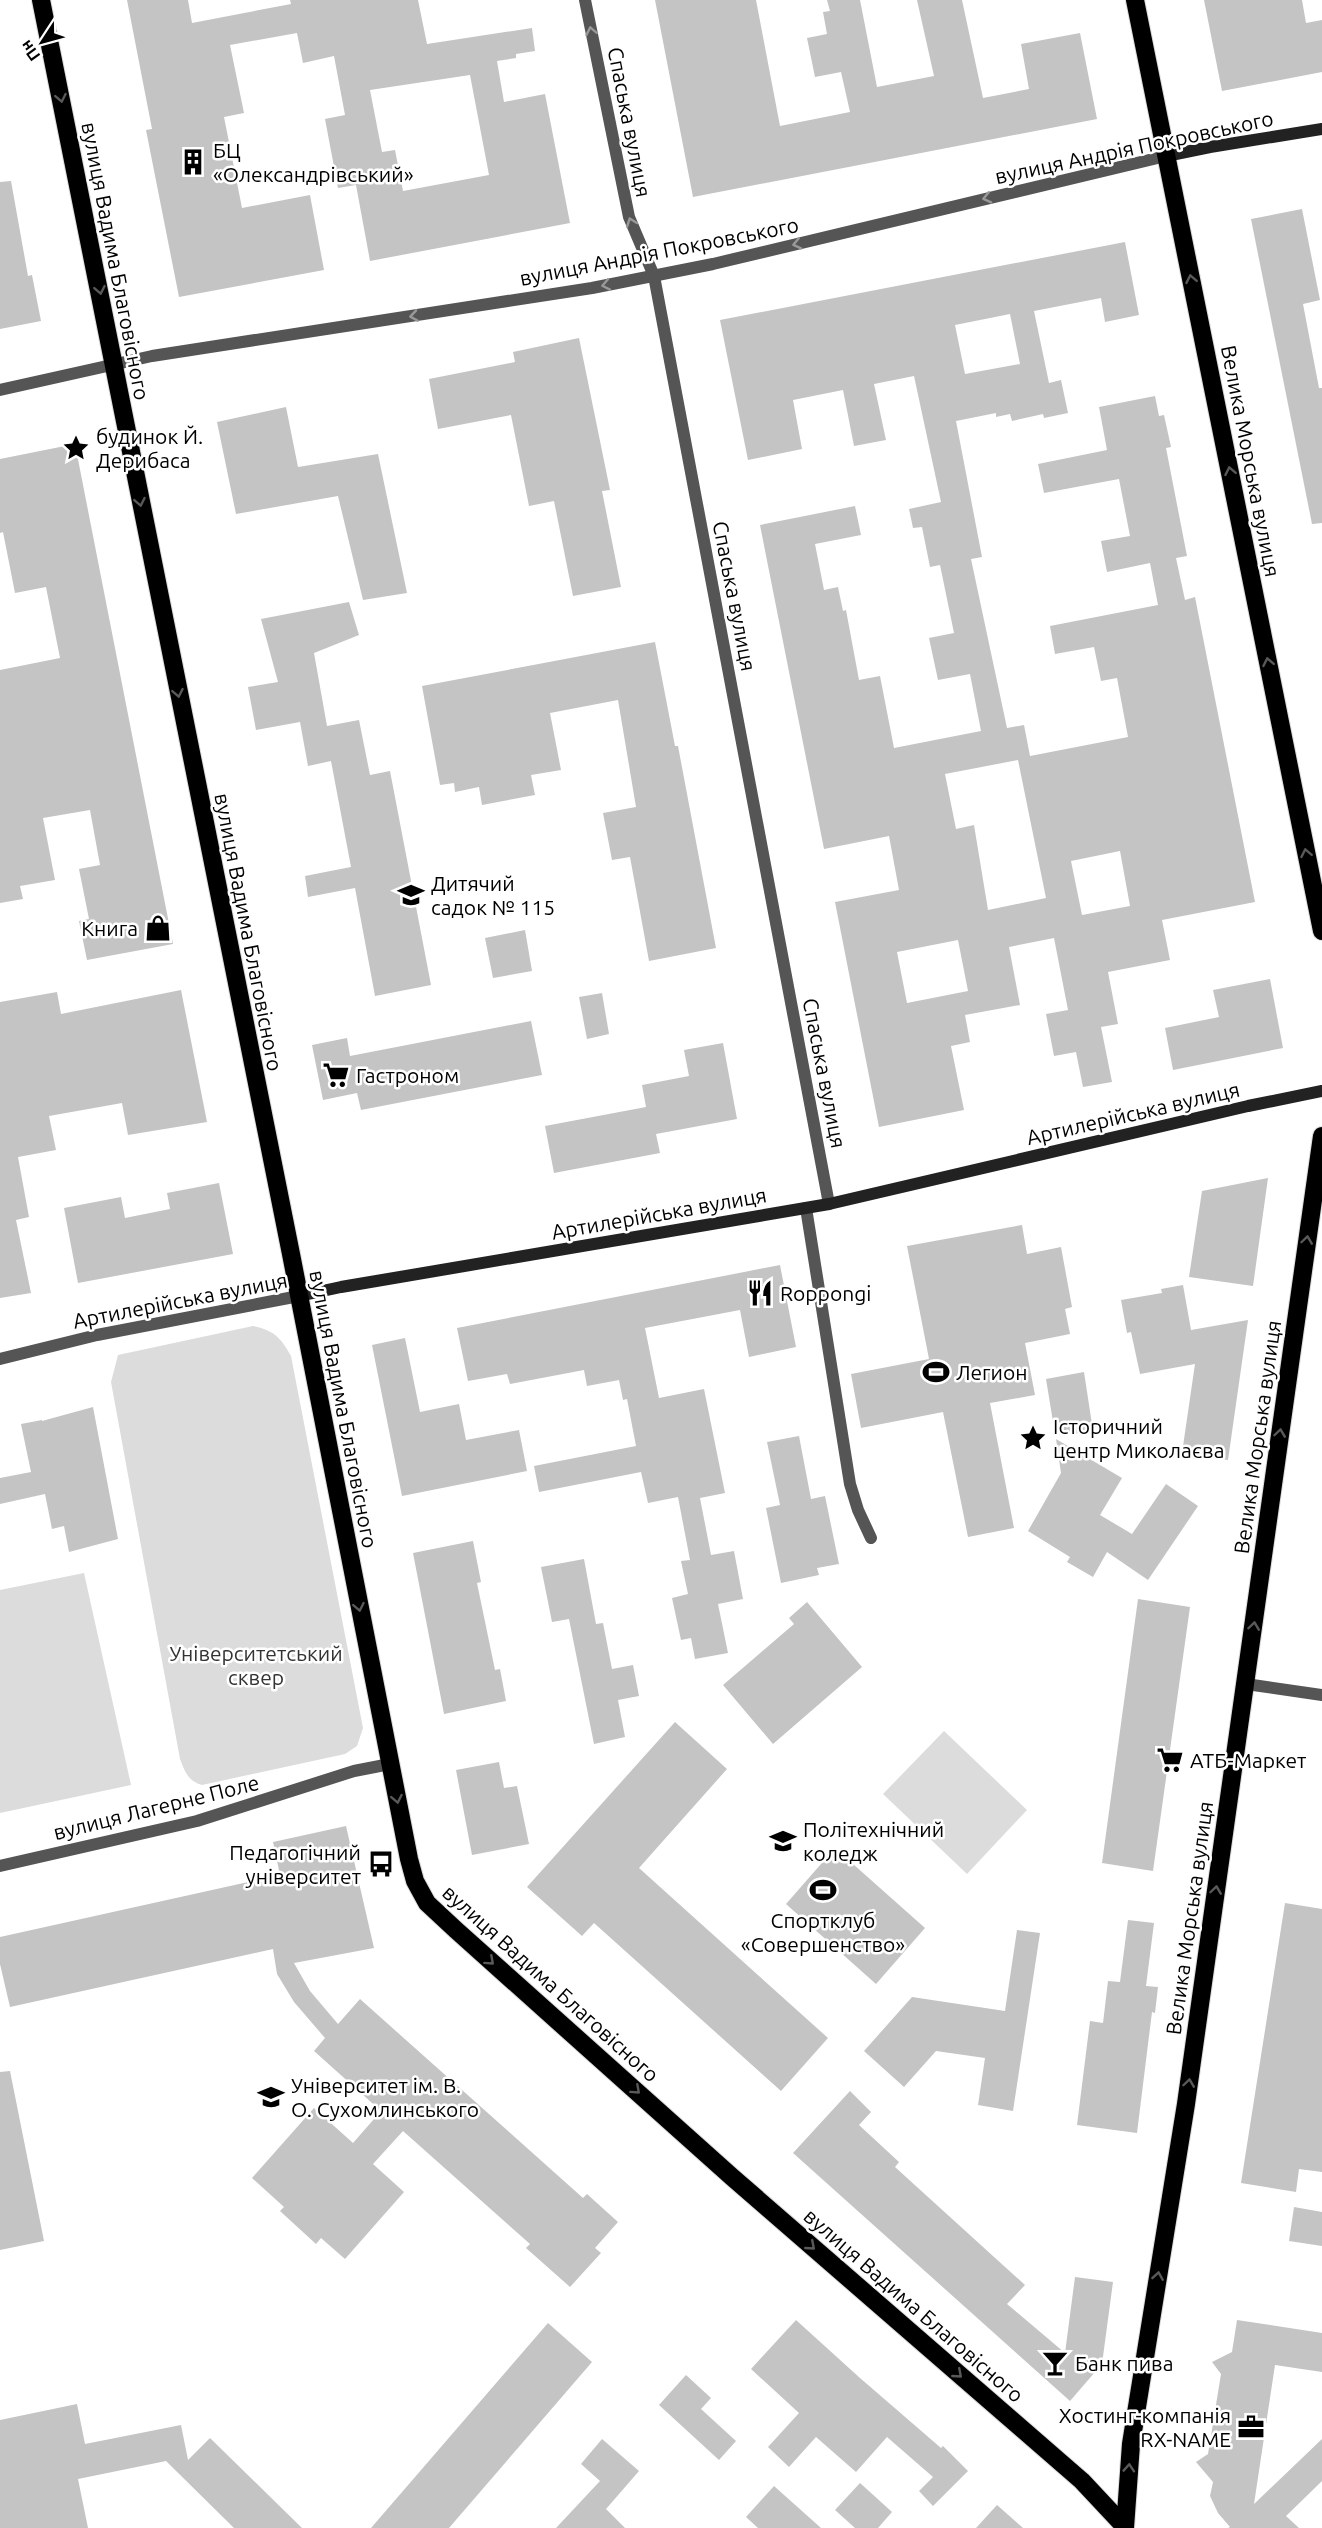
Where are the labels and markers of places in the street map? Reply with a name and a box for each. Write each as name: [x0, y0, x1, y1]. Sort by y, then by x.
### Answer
place label: БЦ «Олександрівський»: [213, 138, 414, 186]
building icon: БЦ «Олександрівський»: [178, 147, 208, 177]
place label: будинок Й. Дерибаса: [96, 424, 203, 472]
place icon: будинок Й. Дерибаса: [61, 433, 91, 463]
place label: Дитячий садок № 115: [431, 871, 555, 919]
school or university icon: Дитячий садок № 115: [396, 880, 426, 910]
shop icon: Книга: [143, 913, 173, 943]
place label: Книга: [81, 916, 138, 940]
supermarket icon: Гастроном: [321, 1060, 351, 1090]
place label: Гастроном: [356, 1063, 459, 1087]
restaurant icon: Roppongi: [745, 1278, 775, 1308]
place label: Roppongi: [780, 1281, 871, 1305]
sports icon: Легион: [921, 1357, 951, 1387]
place label: Легион: [956, 1360, 1028, 1384]
place label: Історичний центр Миколаєва: [1053, 1414, 1224, 1462]
place icon: Історичний центр Миколаєва: [1018, 1423, 1048, 1453]
supermarket icon: АТБ-Маркет: [1155, 1745, 1185, 1775]
place label: АТБ-Маркет: [1190, 1748, 1307, 1772]
place label: Політехнічний коледж: [803, 1817, 944, 1865]
school or university icon: Політехнічний коледж: [768, 1826, 798, 1856]
place label: Педагогічний університет: [229, 1840, 362, 1888]
bus stop icon: Педагогічний університет: [366, 1849, 396, 1879]
sports icon: Спортклуб «Совершенство»: [808, 1875, 838, 1905]
place label: Спортклуб «Совершенство»: [741, 1908, 905, 1956]
place label: Університет ім. В. О. Сухомлинського: [291, 2073, 479, 2121]
school or university icon: Університет ім. В. О. Сухомлинського: [256, 2082, 286, 2112]
bar icon: Банк пива: [1040, 2348, 1070, 2378]
place label: Банк пива: [1075, 2351, 1174, 2375]
place label: Хостинг-компанія RX-NAME: [1059, 2403, 1231, 2451]
office icon: Хостинг-компанія RX-NAME: [1236, 2412, 1266, 2442]

